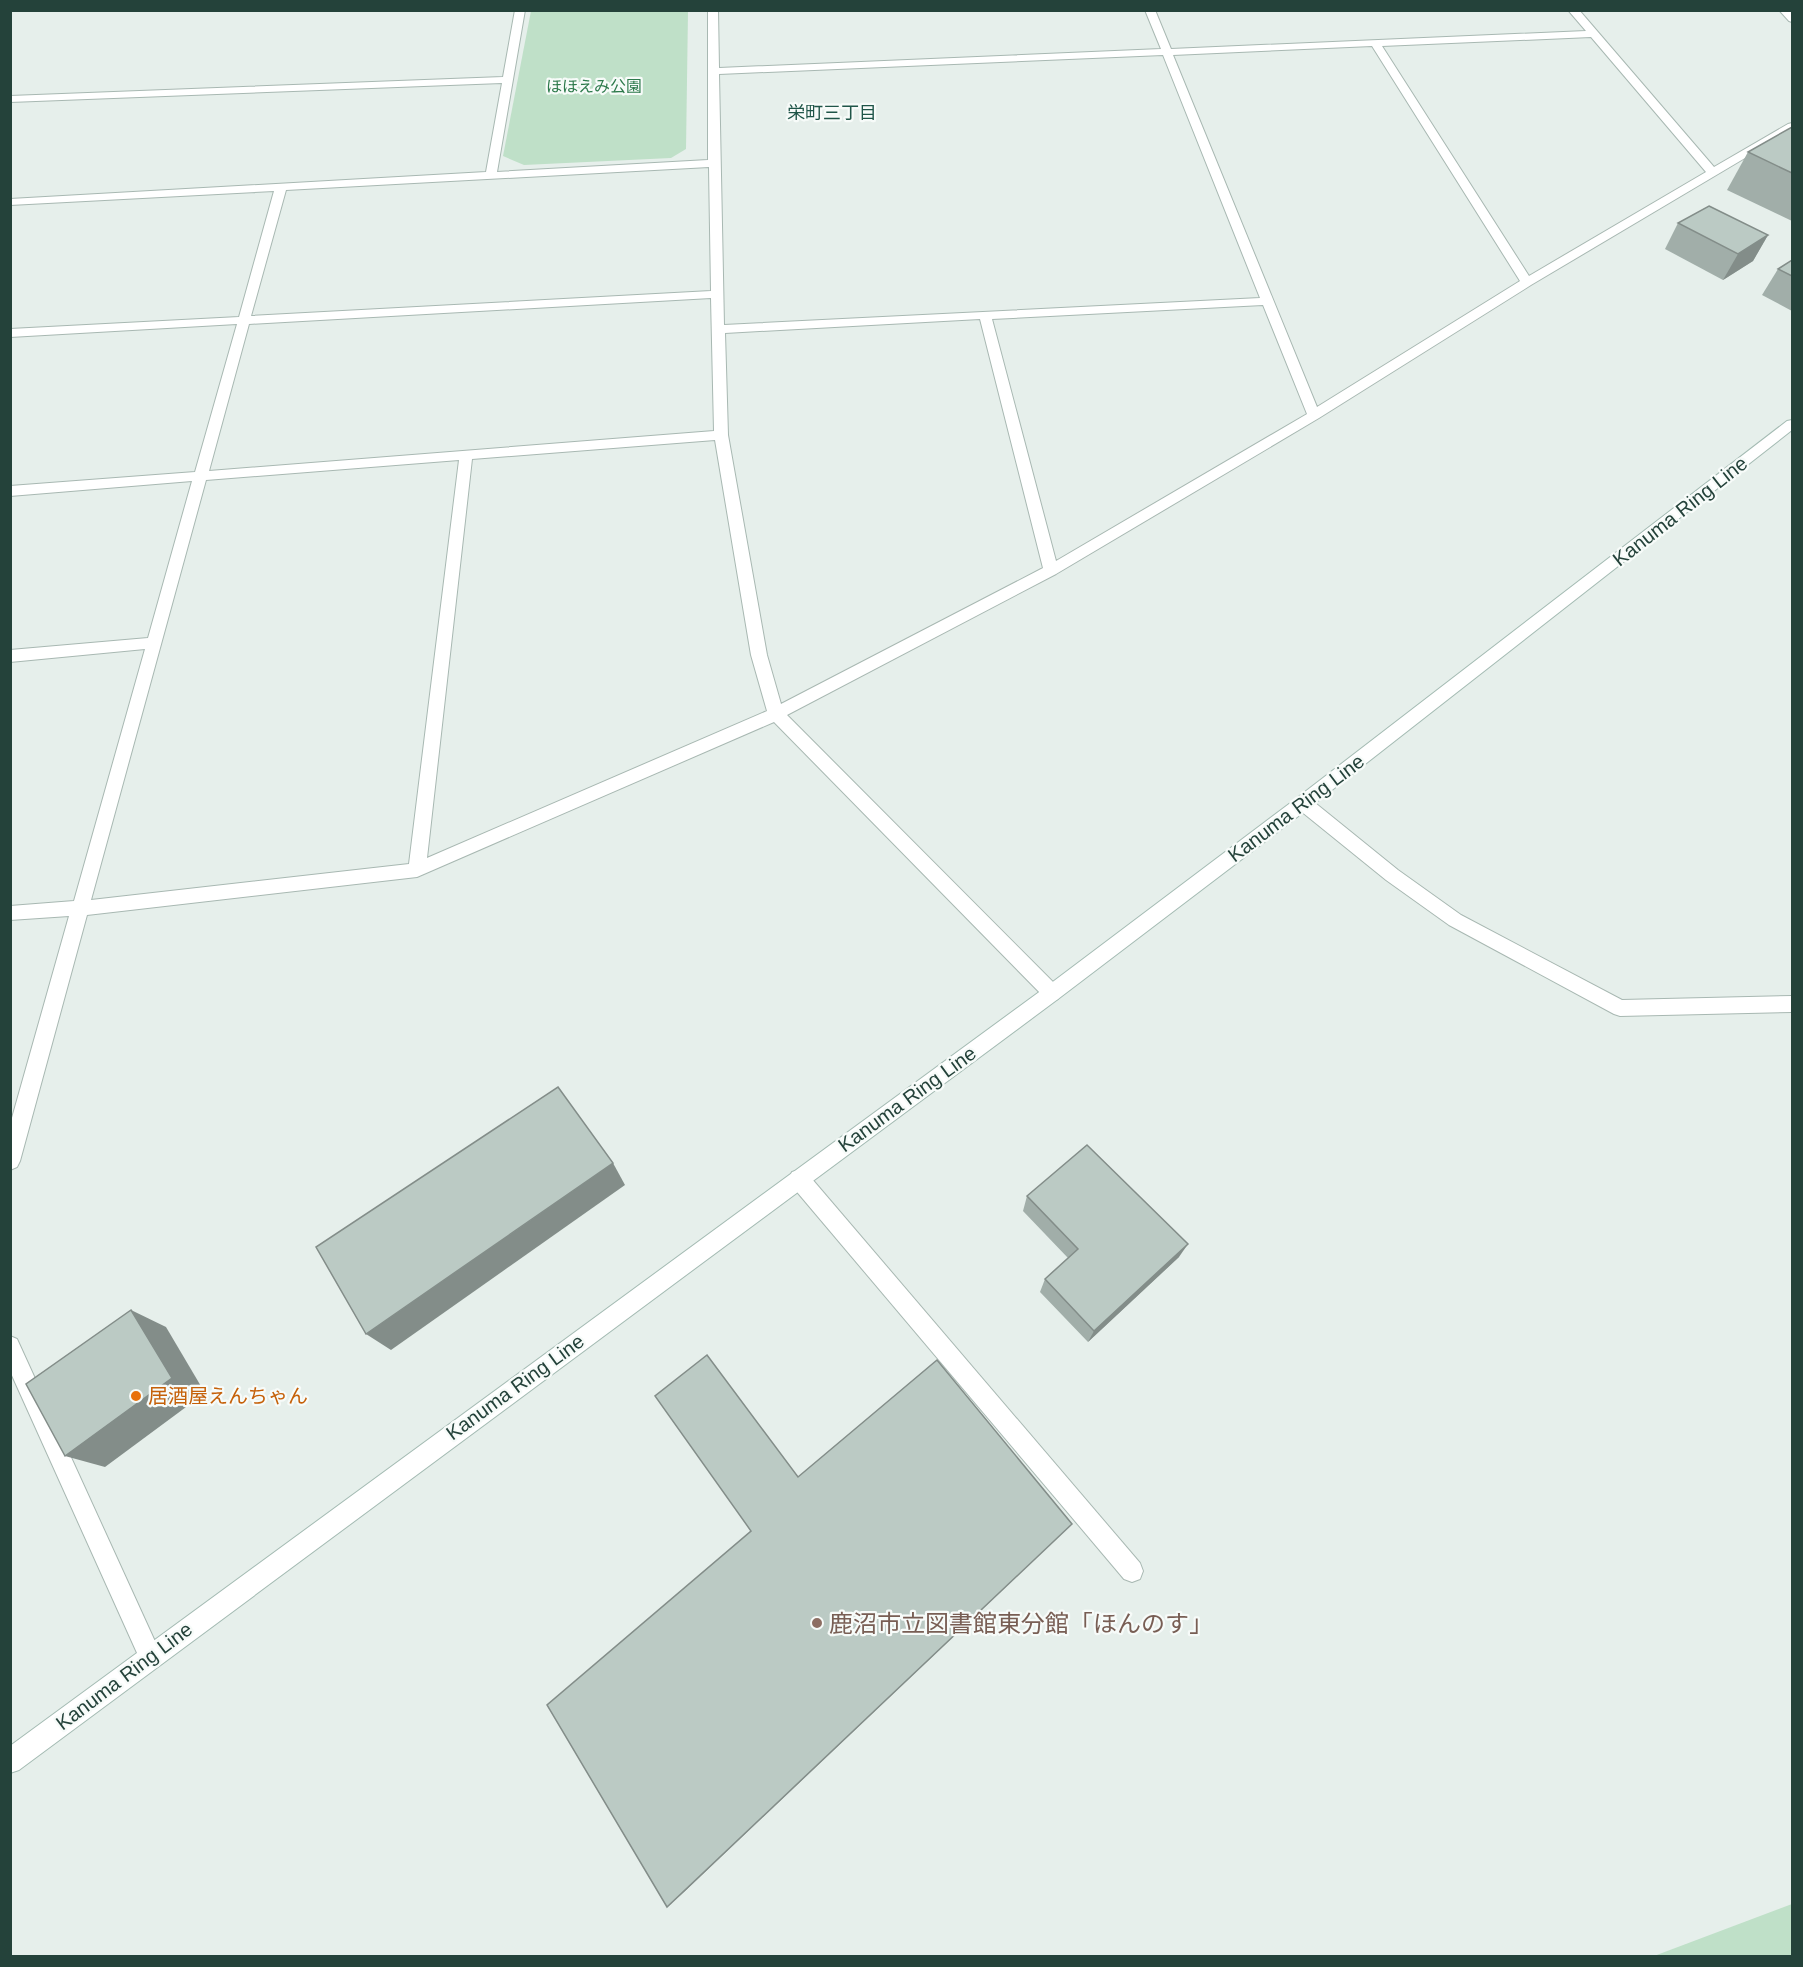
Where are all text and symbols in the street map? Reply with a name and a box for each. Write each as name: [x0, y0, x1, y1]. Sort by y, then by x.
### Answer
park label: ほほえみ公園: [546, 78, 642, 95]
district label: 栄町三丁目: [787, 103, 877, 123]
street label: Kanuma Ring Line: [1608, 452, 1752, 570]
street label: Kanuma Ring Line: [1224, 750, 1368, 866]
street label: Kanuma Ring Line: [834, 1042, 980, 1156]
street label: Kanuma Ring Line: [442, 1330, 588, 1444]
place label: 居酒屋えんちゃん: [148, 1385, 308, 1407]
marker: 居酒屋えんちゃん: [129, 1389, 143, 1403]
place label: 鹿沼市立図書館東分館「ほんのす」: [829, 1610, 1213, 1637]
marker: 鹿沼市立図書館東分館「ほんのす」: [810, 1616, 824, 1630]
street label: Kanuma Ring Line: [52, 1618, 196, 1734]

